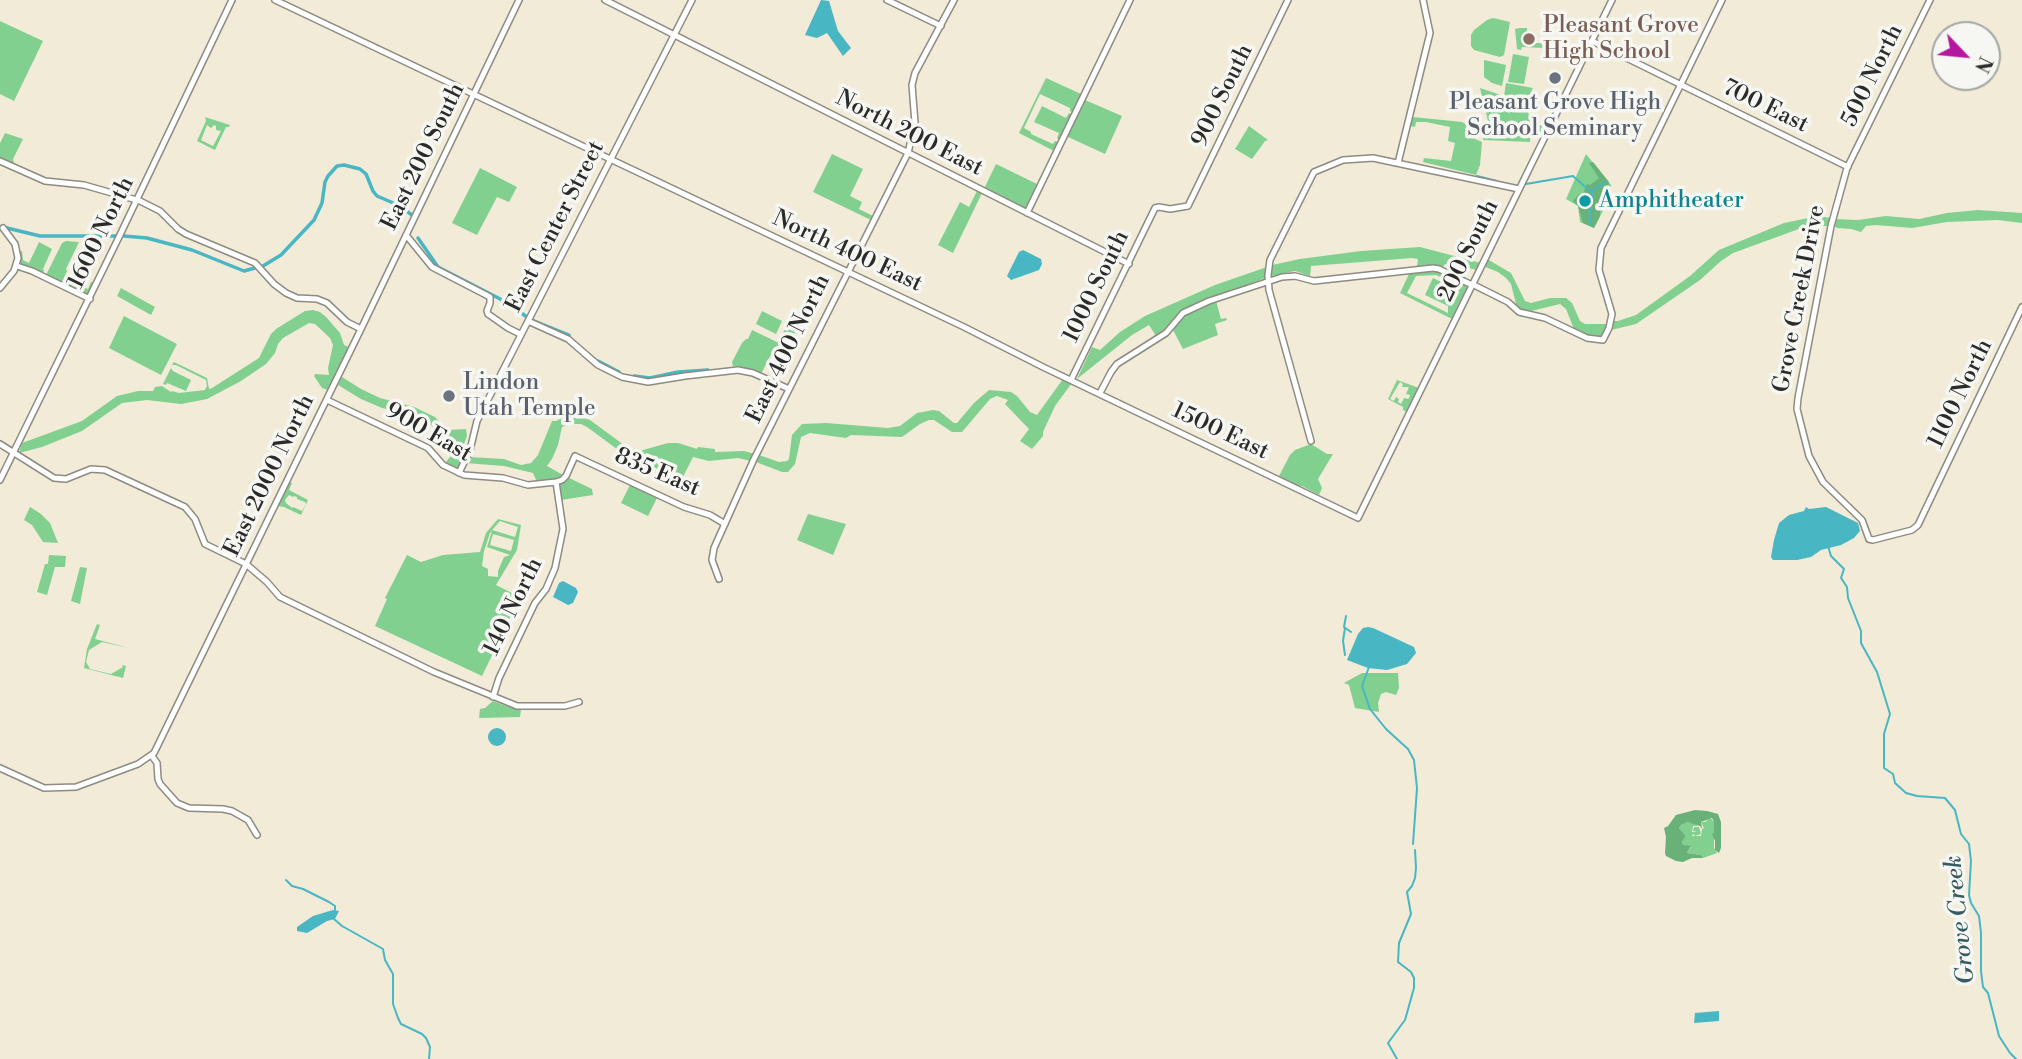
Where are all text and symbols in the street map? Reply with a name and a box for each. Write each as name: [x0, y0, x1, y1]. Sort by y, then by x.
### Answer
place label: Pleasant Grove High School: [1543, 12, 1699, 66]
street label: 500 North: [1836, 20, 1910, 132]
north arrow: [1931, 21, 2001, 91]
marker: Pleasant Grove High School: [1521, 31, 1537, 47]
street label: 900 South: [1186, 40, 1260, 152]
text: N: [1969, 52, 1997, 76]
marker: Pleasant Grove High School Seminary: [1547, 70, 1563, 86]
street label: 700 East: [1718, 74, 1812, 140]
street label: East 200 South: [376, 79, 472, 235]
street label: North 200 East: [831, 85, 987, 183]
place label: Pleasant Grove High School Seminary: [1449, 89, 1661, 143]
street label: East Center Street: [501, 137, 611, 317]
street label: 1600 North: [63, 173, 141, 293]
place label: Amphitheater: [1599, 187, 1744, 215]
marker: Amphitheater: [1577, 193, 1593, 209]
street label: 200 South: [1433, 196, 1505, 306]
street label: Grove Creek Drive: [1768, 203, 1832, 395]
street label: North 400 East: [768, 205, 926, 299]
street label: 1000 South: [1058, 227, 1136, 347]
street label: East 400 North: [741, 270, 837, 428]
street label: 1100 North: [1923, 335, 1999, 453]
place label: Lindon Utah Temple: [463, 369, 596, 423]
marker: Lindon Utah Temple: [441, 388, 457, 404]
street label: East 2000 North: [219, 391, 321, 561]
street label: 900 East: [380, 397, 476, 469]
street label: 1500 East: [1167, 398, 1273, 466]
street label: 835 East: [610, 443, 704, 503]
street label: 140 North: [479, 554, 549, 660]
water label: Grove Creek: [1940, 854, 1982, 986]

